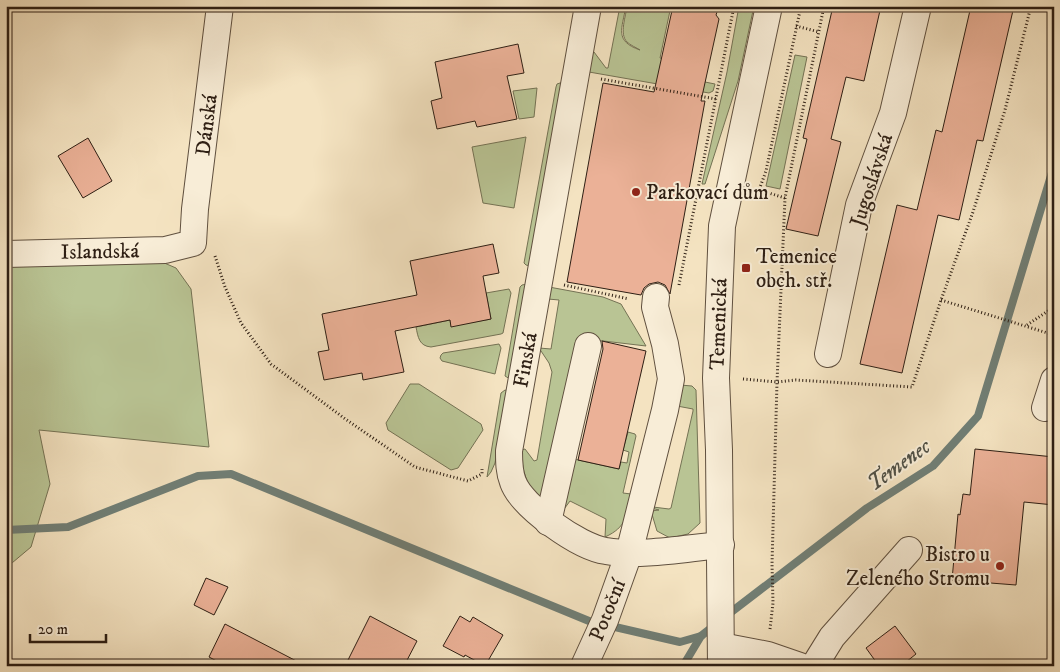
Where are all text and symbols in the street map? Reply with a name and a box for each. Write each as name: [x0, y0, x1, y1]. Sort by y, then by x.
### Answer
street label: Dánská: [190, 93, 224, 157]
street label: Jugoslávská: [844, 130, 899, 232]
place label: Parkovací dům: [646, 180, 769, 206]
marker: Parkovací dům: [630, 186, 642, 198]
street label: Islandská: [60, 238, 140, 266]
place label: Temenice obch. stř.: [756, 244, 837, 294]
marker: Temenice obch. stř.: [740, 262, 752, 274]
street label: Temenická: [704, 278, 734, 370]
street label: Finská: [508, 330, 544, 390]
water label: Temenec: [862, 433, 937, 497]
place label: Bistro u Zeleného Stromu: [846, 542, 990, 592]
marker: Bistro u Zeleného Stromu: [994, 560, 1006, 572]
street label: Potoční: [584, 574, 633, 645]
scale bar: [30, 612, 106, 644]
text: 20 m: [38, 620, 68, 639]

